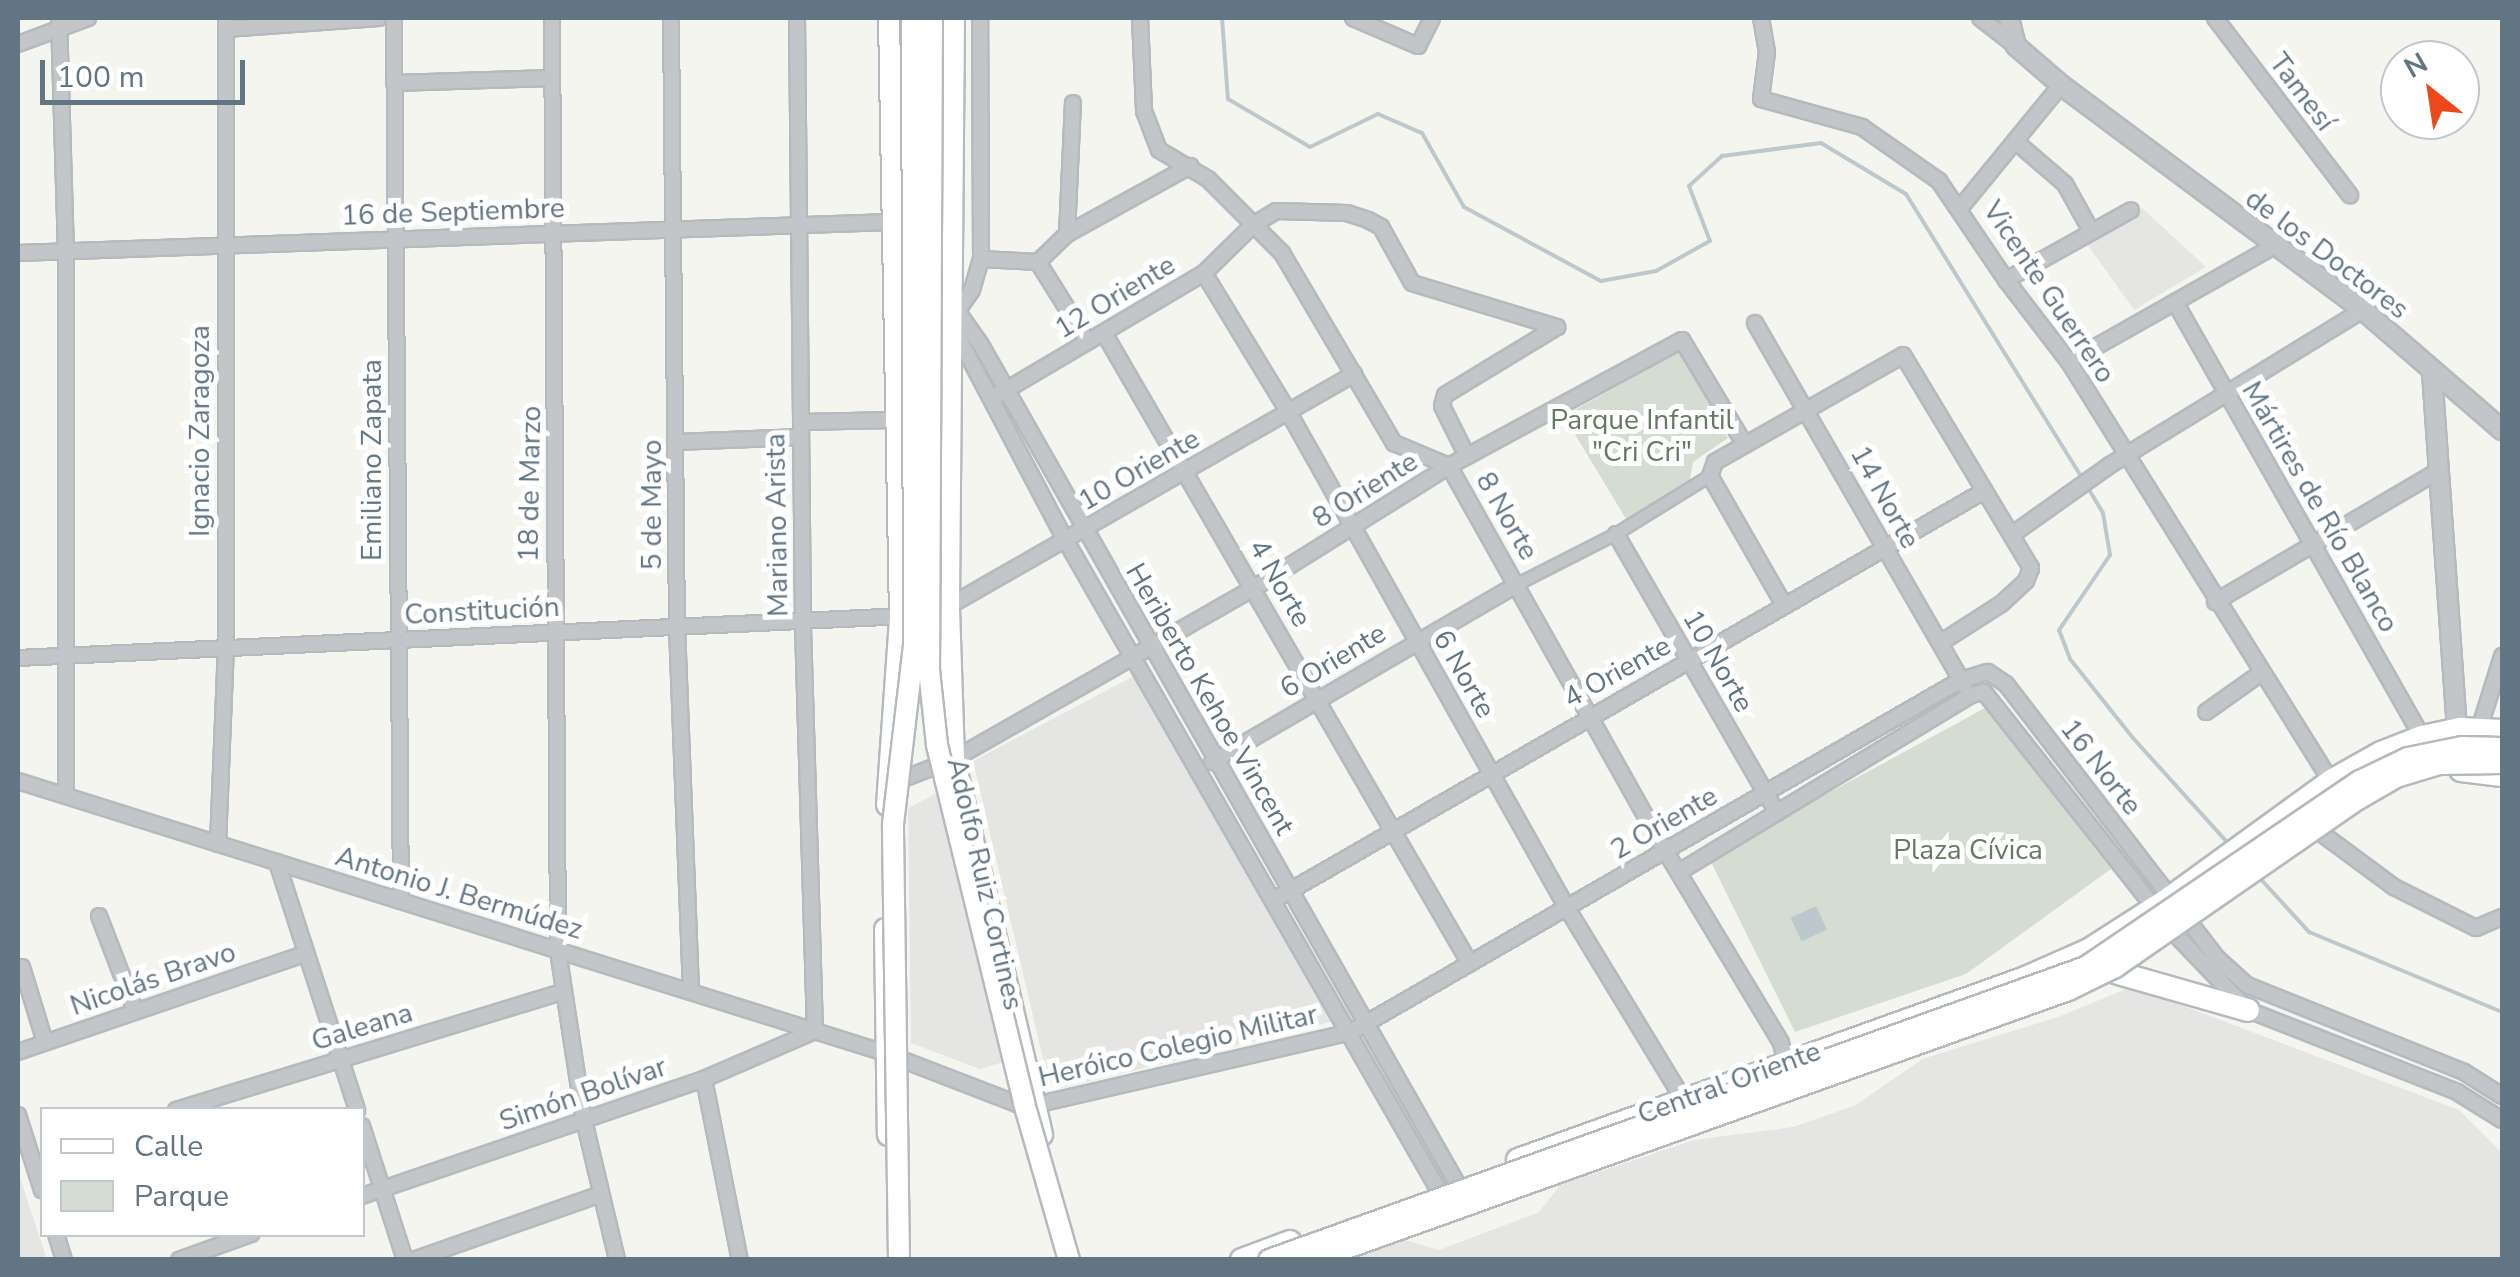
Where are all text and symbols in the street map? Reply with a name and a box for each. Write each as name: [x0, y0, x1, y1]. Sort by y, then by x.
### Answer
scale bar: [45, 40, 250, 102]
north arrow: [2380, 40, 2480, 140]
text: N: [2397, 44, 2435, 87]
street label: Tamesí: [2262, 47, 2342, 137]
text: 100 m: [57, 57, 144, 98]
street label: de los Doctores: [2239, 182, 2415, 326]
street label: 16 de Septiembre: [341, 191, 565, 233]
street label: Vicente Guerrero: [1976, 195, 2122, 389]
street label: 12 Oriente: [1049, 248, 1181, 346]
street label: Ignacio Zaragoza: [183, 325, 217, 537]
street label: Emiliano Zapata: [355, 359, 389, 561]
street label: Mártires de Río Blanco: [2234, 376, 2406, 638]
park label: Parque Infantil "Cri Cri": [1550, 403, 1734, 469]
street label: 18 de Marzo: [512, 406, 548, 562]
street label: 10 Oriente: [1073, 422, 1205, 518]
street label: Mariano Arista: [759, 433, 795, 617]
street label: 5 de Mayo: [635, 440, 669, 570]
street label: 14 Norte: [1843, 440, 1927, 554]
street label: 8 Oriente: [1306, 445, 1424, 535]
street label: 8 Norte: [1469, 466, 1545, 566]
street label: 4 Norte: [1242, 533, 1318, 633]
street label: Heriberto Kehoe Vincent: [1119, 557, 1301, 841]
street label: Constitución: [404, 590, 560, 632]
street label: 10 Norte: [1675, 604, 1761, 718]
street label: 6 Oriente: [1274, 616, 1392, 706]
street label: 6 Norte: [1426, 624, 1502, 724]
street label: 4 Oriente: [1558, 629, 1676, 715]
street label: 16 Norte: [2053, 712, 2149, 822]
street label: Adolfo Ruiz Cortines: [940, 755, 1030, 1013]
street label: 2 Oriente: [1605, 779, 1723, 867]
park label: Plaza Cívica: [1893, 833, 2043, 867]
street label: Antonio J. Bermúdez: [331, 839, 587, 947]
street label: Nicolás Bravo: [66, 935, 240, 1023]
street label: Galeana: [307, 996, 417, 1058]
street label: Heróico Colegio Militar: [1035, 998, 1321, 1094]
street label: Central Oriente: [1633, 1034, 1825, 1132]
street label: Simón Bolívar: [495, 1050, 671, 1138]
legend: [40, 1107, 365, 1237]
text: Calle: [134, 1126, 203, 1167]
text: Parque: [134, 1176, 229, 1217]

